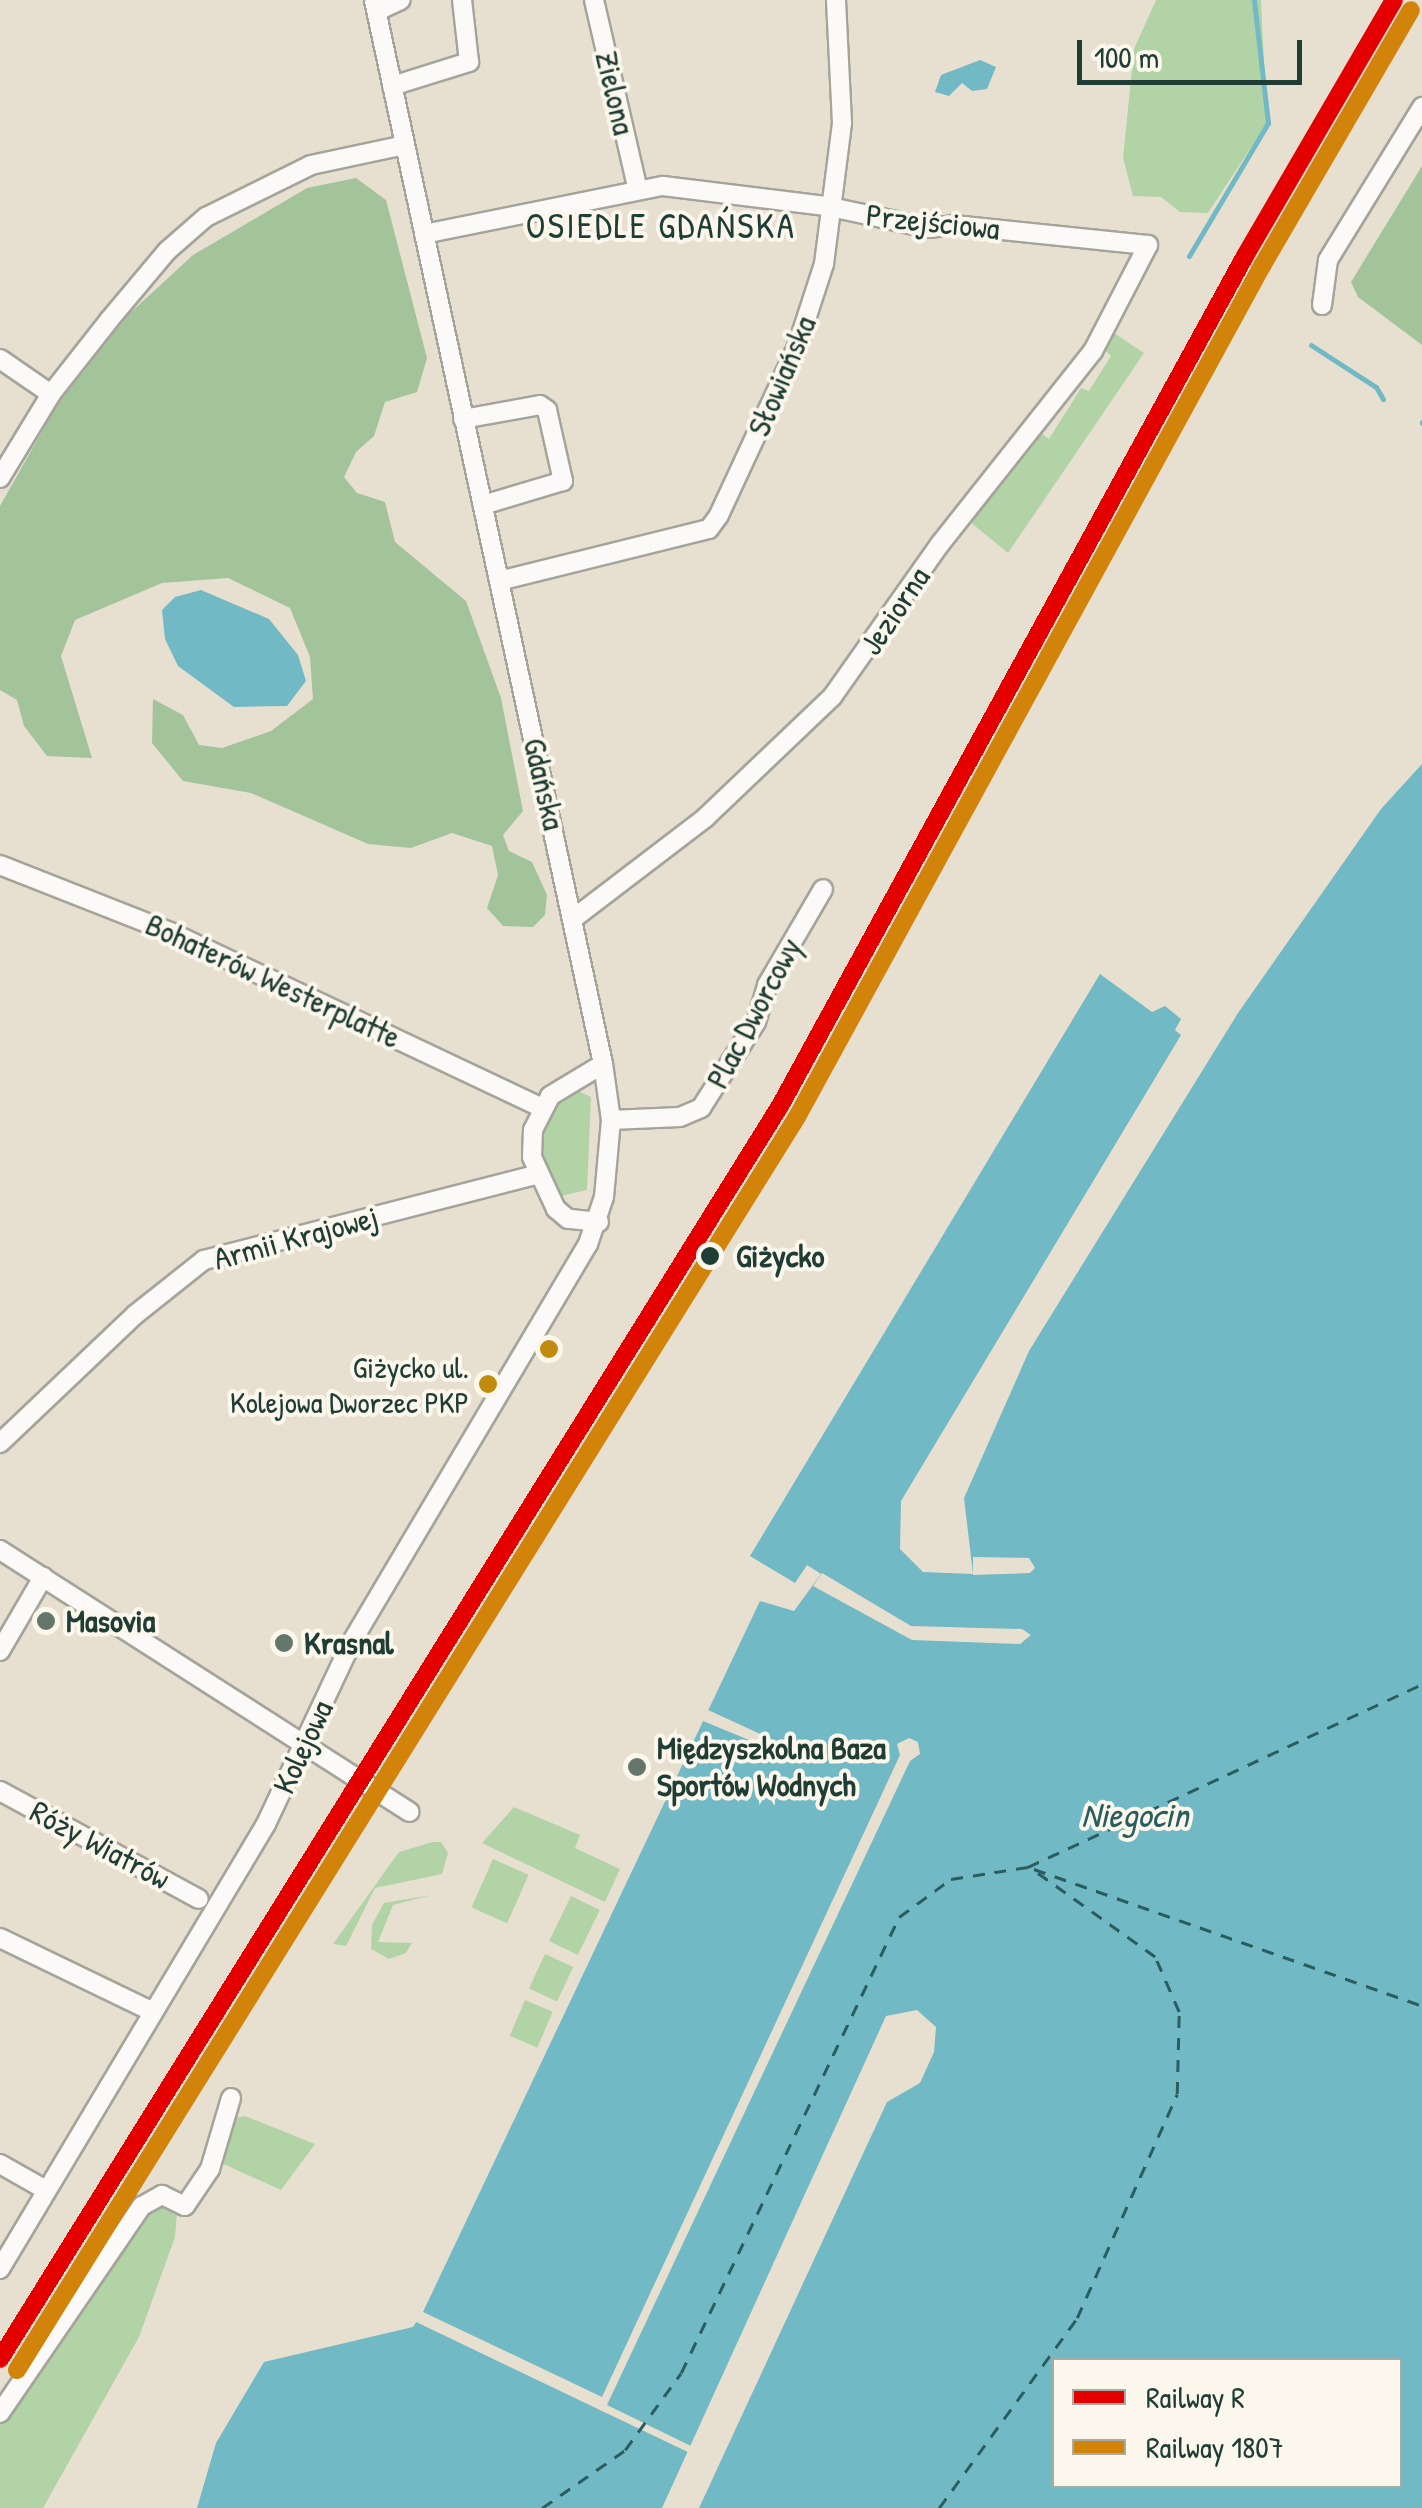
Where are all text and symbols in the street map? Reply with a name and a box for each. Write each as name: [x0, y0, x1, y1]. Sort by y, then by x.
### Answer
scale bar: [1082, 20, 1307, 82]
text: 100 m: [1094, 37, 1159, 77]
street label: Zielona: [587, 47, 643, 139]
street label: Przejściowa: [864, 196, 1002, 248]
district label: OSIEDLE GDAŃSKA: [526, 205, 796, 247]
street label: Słowiańska: [740, 310, 824, 442]
street label: Jeziorna: [852, 560, 938, 662]
street label: Gdańska: [515, 734, 573, 834]
street label: Bohaterów Westerplatte: [140, 905, 406, 1057]
street label: Plac Dworcowy: [698, 931, 810, 1095]
street label: Armii Krajowej: [210, 1198, 382, 1278]
place label: Giżycko: [736, 1237, 824, 1275]
marker: Giżycko: [693, 1239, 727, 1273]
unlabelled marker: [539, 1339, 559, 1359]
place label: Giżycko ul. Kolejowa Dworzec PKP: [230, 1349, 469, 1420]
marker: Giżycko ul. Kolejowa Dworzec PKP: [478, 1374, 498, 1394]
place label: Masovia: [66, 1602, 155, 1640]
marker: Masovia: [35, 1610, 57, 1632]
place label: Krasnal: [304, 1624, 393, 1662]
marker: Krasnal: [273, 1632, 295, 1654]
street label: Kolejowa: [265, 1694, 341, 1800]
place label: Międzyszkolna Baza Sportów Wodnych: [657, 1730, 886, 1805]
marker: Międzyszkolna Baza Sportów Wodnych: [626, 1756, 648, 1778]
street label: Róży Wiatrów: [24, 1792, 176, 1898]
water label: Niegocin: [1081, 1794, 1189, 1836]
legend: [1052, 2358, 1402, 2488]
text: Railway R: [1146, 2377, 1245, 2417]
text: Railway 1807: [1146, 2427, 1284, 2467]

